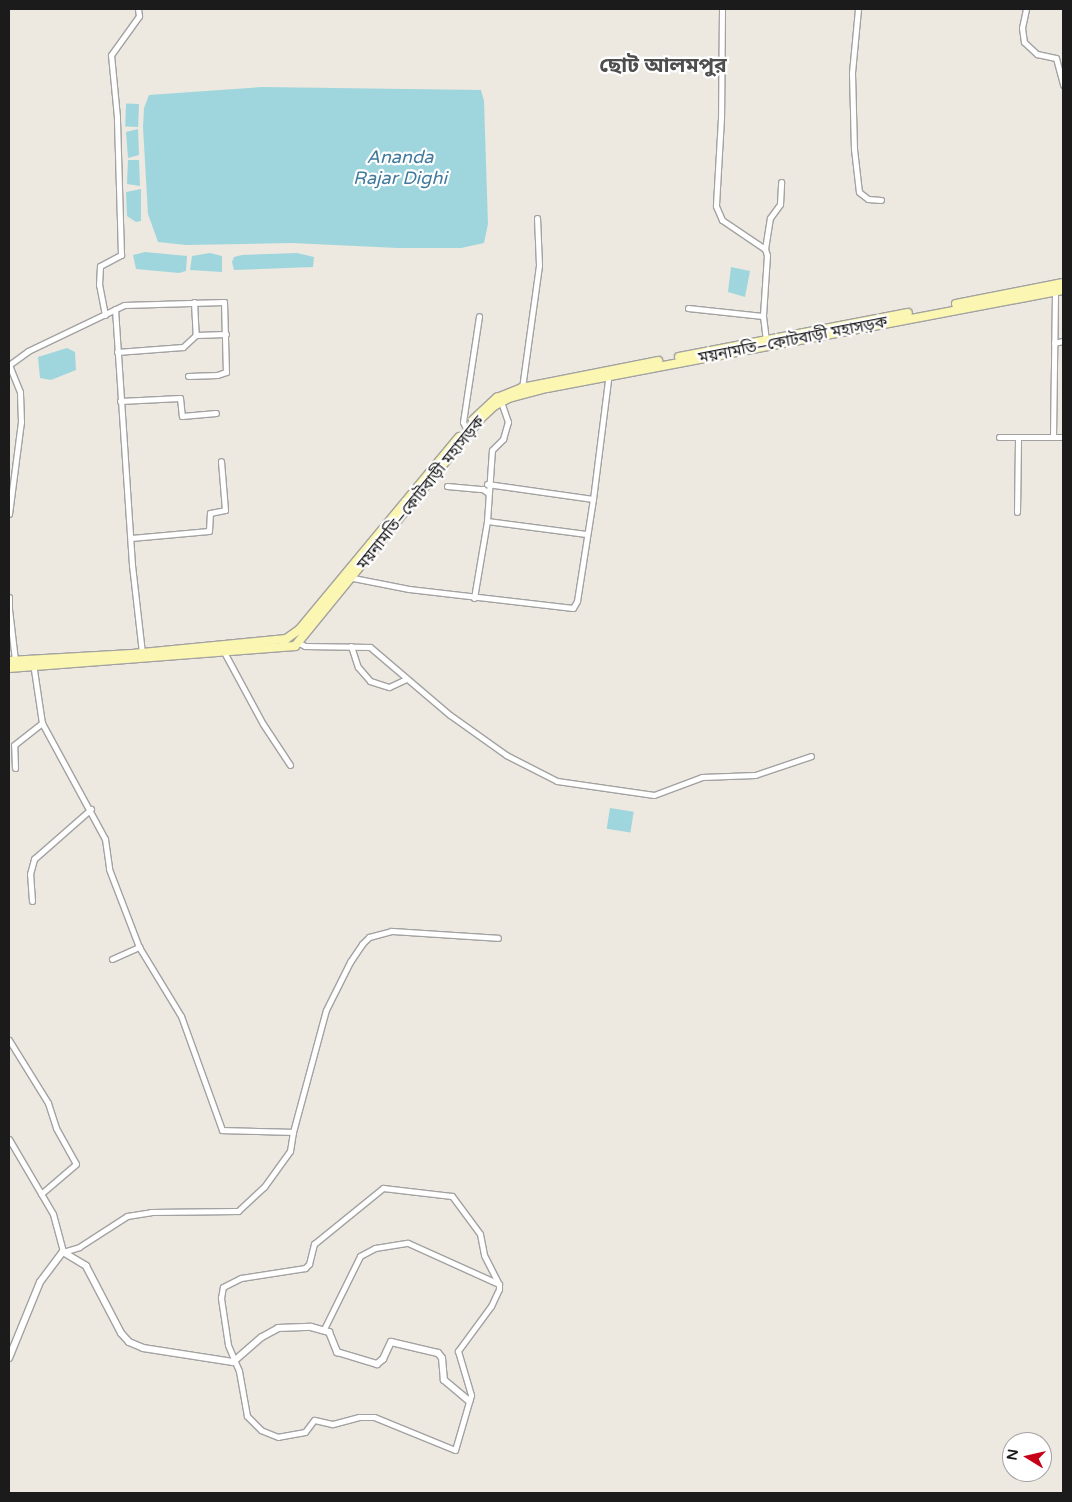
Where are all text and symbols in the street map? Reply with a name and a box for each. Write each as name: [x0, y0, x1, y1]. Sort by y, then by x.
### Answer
district label: ছোট আলমপুর: [599, 53, 727, 79]
water label: Ananda Rajar Dighi: [353, 147, 447, 190]
street label: ময়নামতি–কোটবাড়ী মহাসড়ক: [697, 312, 889, 368]
street label: ময়নামতি–কোটবাড়ী মহাসড়ক: [353, 412, 489, 574]
north arrow: [1002, 1432, 1052, 1482]
text: N: [1003, 1448, 1022, 1462]

